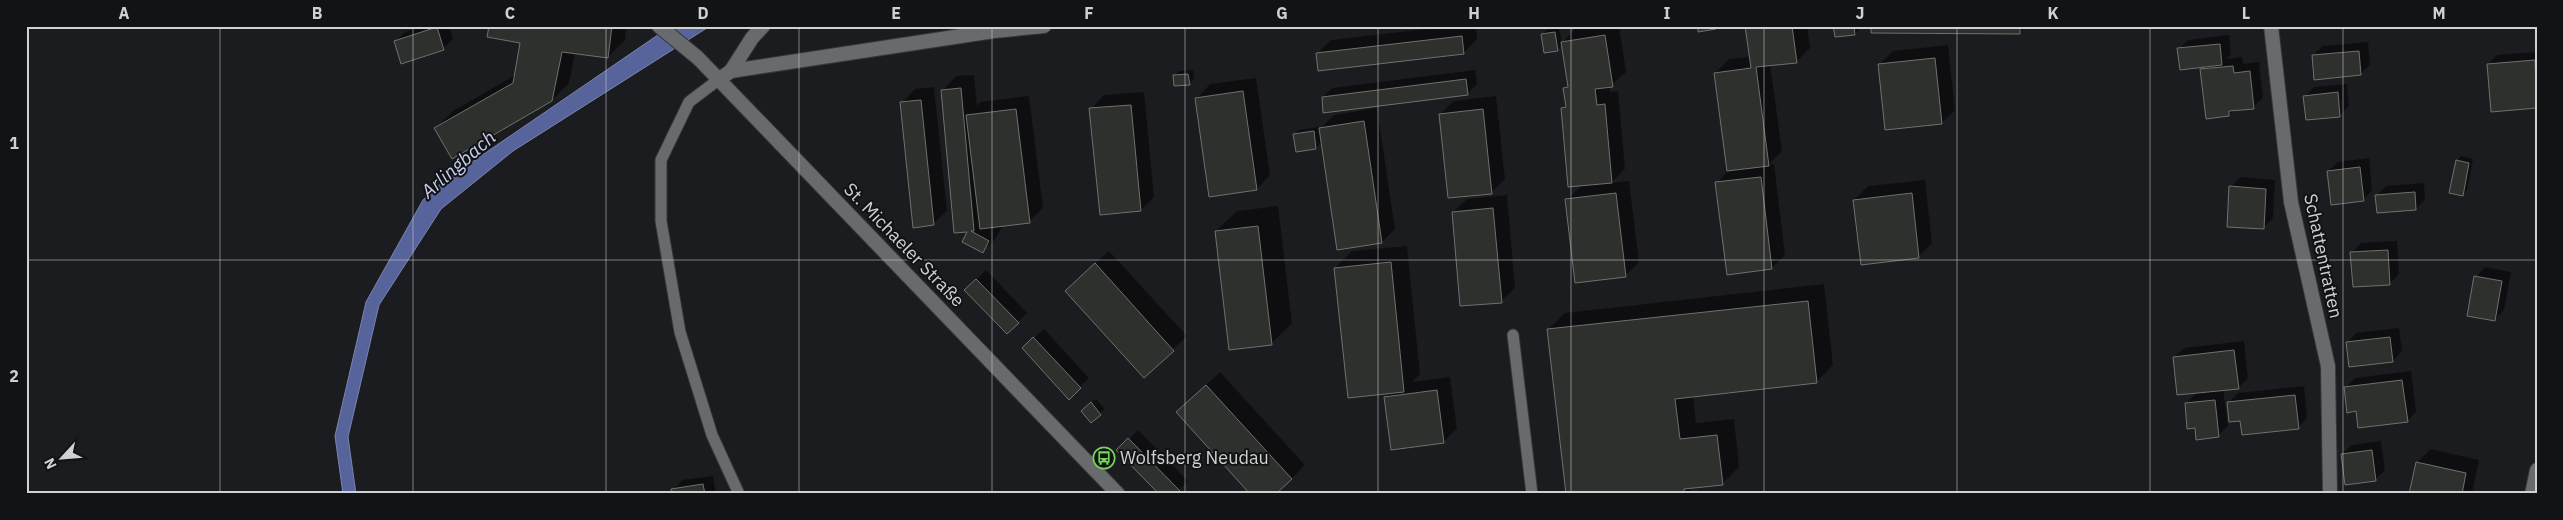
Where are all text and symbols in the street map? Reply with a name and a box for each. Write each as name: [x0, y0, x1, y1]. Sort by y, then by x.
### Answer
text: A: [119, 3, 130, 23]
text: B: [312, 3, 323, 23]
text: C: [505, 3, 515, 23]
text: D: [697, 3, 709, 23]
text: E: [891, 3, 901, 23]
text: F: [1084, 3, 1094, 23]
text: G: [1276, 3, 1288, 23]
text: H: [1468, 3, 1480, 23]
text: I: [1664, 3, 1671, 23]
text: J: [1856, 3, 1864, 23]
text: K: [2047, 3, 2059, 23]
text: L: [2242, 3, 2250, 23]
text: M: [2432, 3, 2446, 23]
water label: Arlingbach: [415, 125, 500, 204]
text: 1: [9, 133, 19, 153]
street label: St. Michaeler Straße: [839, 178, 970, 312]
street label: Schattentratten: [2299, 191, 2348, 320]
text: 2: [9, 366, 19, 386]
north arrow: [38, 432, 88, 482]
bus stop icon: Wolfsberg Neudau: [1092, 446, 1116, 470]
place label: Wolfsberg Neudau: [1120, 446, 1269, 469]
text: N: [40, 455, 61, 472]

